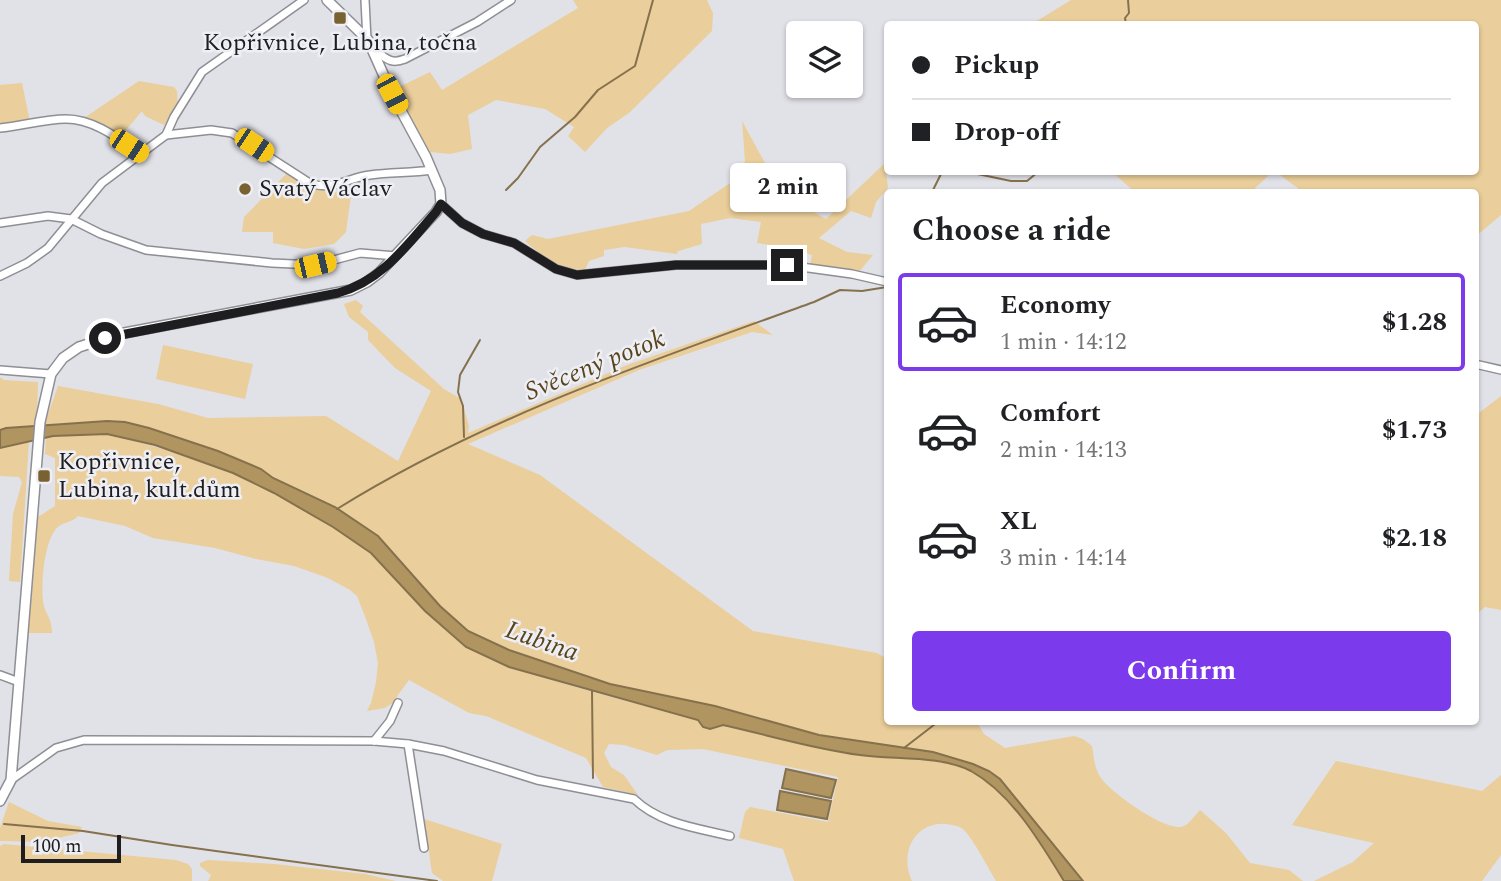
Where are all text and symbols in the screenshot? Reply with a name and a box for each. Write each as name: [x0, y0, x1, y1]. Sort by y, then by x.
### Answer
marker: Kopřivnice, Lubina, točna: [332, 10, 348, 26]
map controls: [786, 21, 863, 98]
button: layers: [786, 21, 863, 98]
place label: Kopřivnice, Lubina, točna: [203, 25, 477, 61]
text: Pickup: [954, 45, 1039, 85]
car: [373, 71, 412, 117]
text: Drop-off: [954, 112, 1059, 152]
car: [231, 125, 278, 165]
car: [106, 126, 153, 166]
callout: 2 min: [729, 163, 845, 212]
text: 2 min: [757, 170, 819, 205]
place label: Svatý Václav: [259, 171, 393, 207]
marker: Svatý Václav: [237, 181, 253, 197]
text: Choose a ride: [912, 206, 1111, 255]
route end: [771, 249, 803, 281]
car: [293, 250, 338, 280]
text: Economy: [1000, 285, 1110, 325]
icon: car: [916, 291, 979, 354]
text: $1.28: [1382, 302, 1447, 342]
water label: Svěcený potok: [519, 319, 671, 411]
route start: [89, 322, 121, 354]
text: 1 min · 14:12: [1000, 325, 1127, 360]
text: Comfort: [1000, 393, 1101, 433]
icon: car: [916, 399, 979, 462]
text: $1.73: [1382, 410, 1447, 450]
text: 2 min · 14:13: [1000, 433, 1127, 468]
place label: Kopřivnice, Lubina, kult.dům: [58, 444, 241, 508]
marker: Kopřivnice, Lubina, kult.dům: [36, 468, 52, 484]
text: XL: [1000, 501, 1037, 541]
icon: car: [916, 507, 979, 570]
text: $2.18: [1382, 518, 1447, 558]
text: 3 min · 14:14: [1000, 541, 1127, 576]
water label: Lubina: [500, 610, 584, 672]
button: Confirm: [912, 631, 1451, 711]
scale bar: [21, 832, 121, 864]
text: 100 m: [32, 832, 82, 861]

